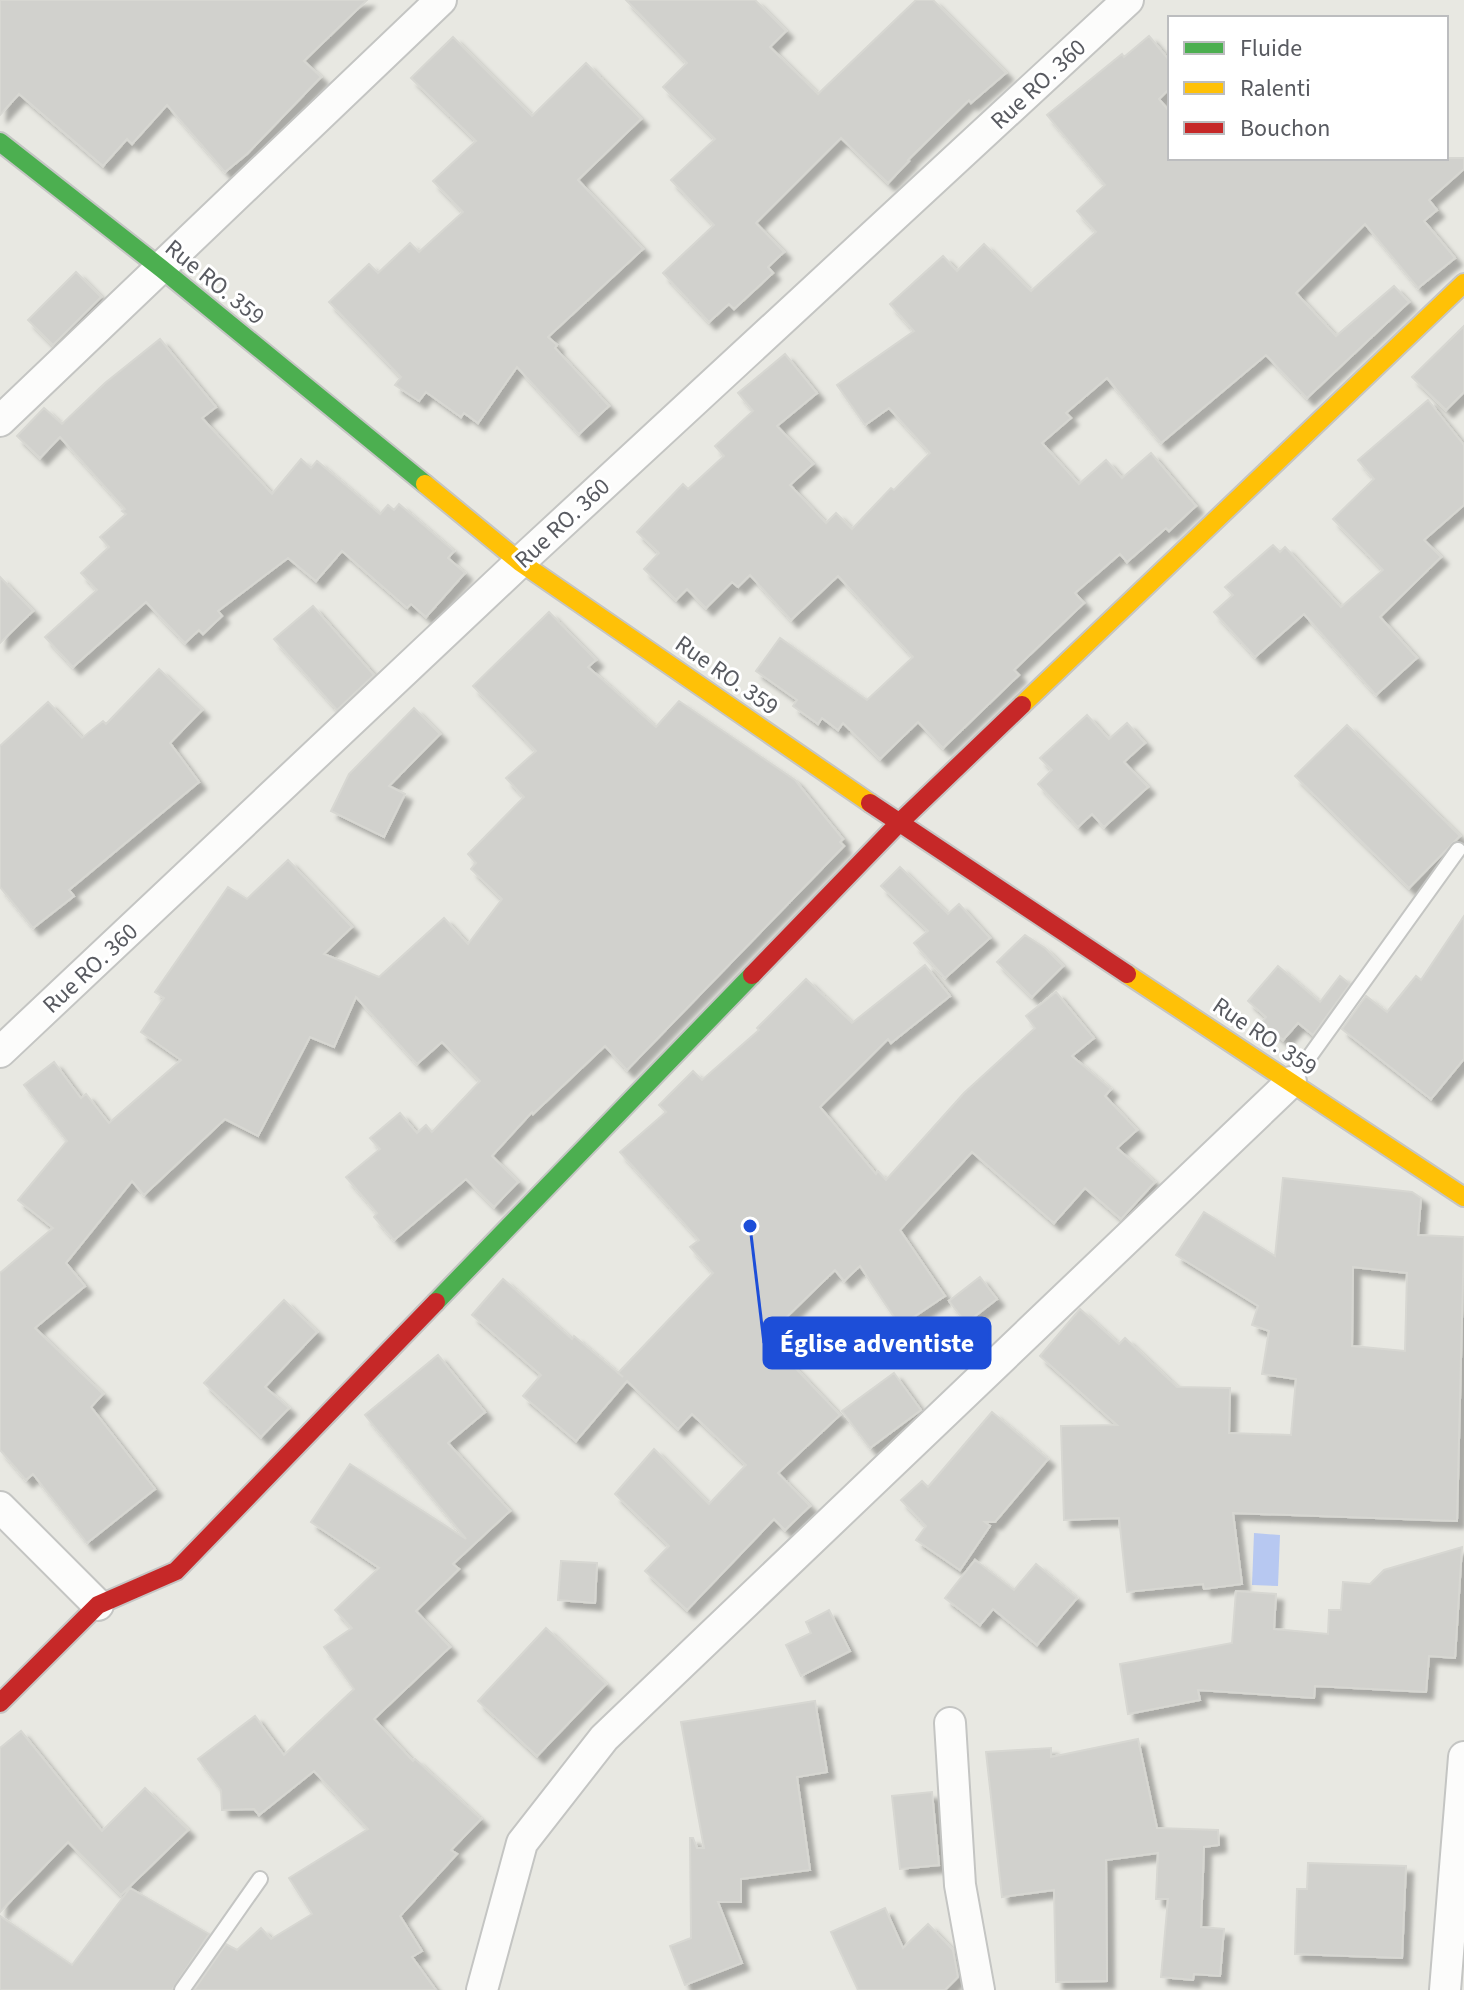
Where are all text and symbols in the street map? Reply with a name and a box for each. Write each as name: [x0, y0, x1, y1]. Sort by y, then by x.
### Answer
legend: [1168, 16, 1448, 160]
street label: Rue RO. 360: [983, 31, 1094, 138]
text: Fluide: [1240, 31, 1302, 66]
text: Ralenti: [1240, 71, 1311, 106]
text: Bouchon: [1240, 111, 1330, 146]
street label: Rue RO. 359: [157, 231, 272, 334]
street label: Rue RO. 360: [507, 470, 618, 577]
street label: Rue RO. 359: [668, 627, 786, 724]
street label: Rue RO. 360: [35, 915, 146, 1022]
street label: Rue RO. 359: [1205, 988, 1324, 1084]
callout: Église adventiste: [764, 1318, 990, 1368]
text: Église adventiste: [780, 1325, 974, 1362]

